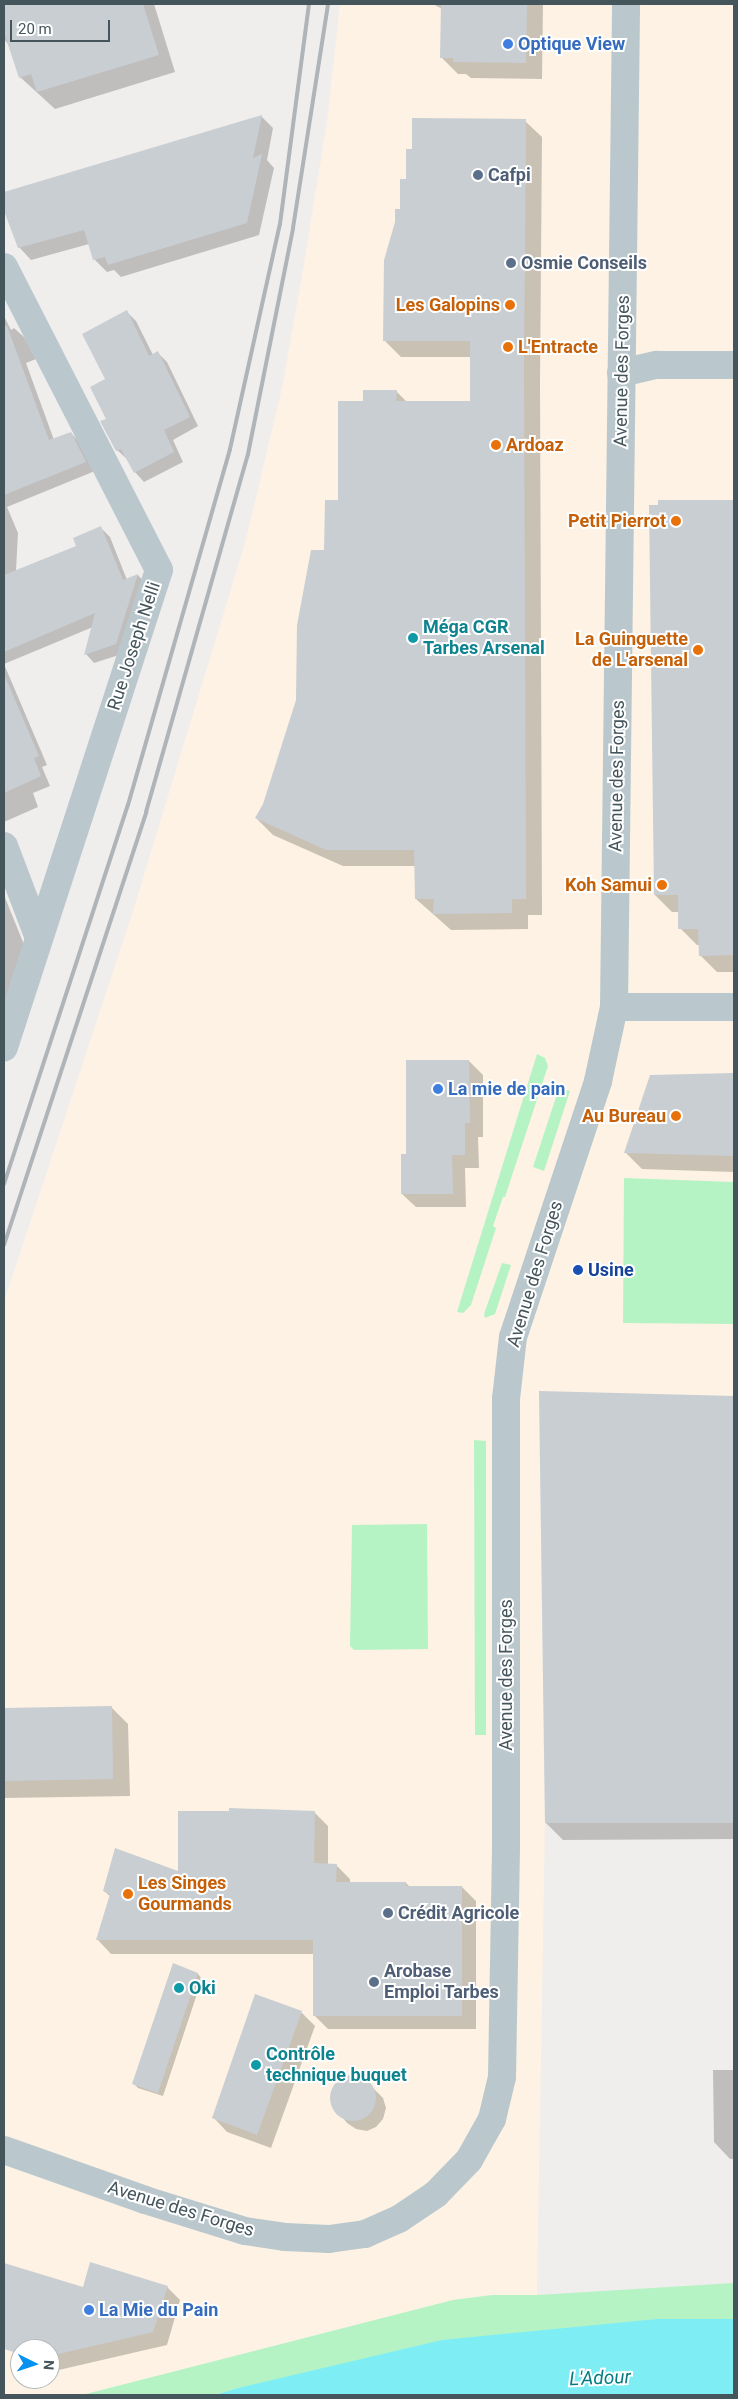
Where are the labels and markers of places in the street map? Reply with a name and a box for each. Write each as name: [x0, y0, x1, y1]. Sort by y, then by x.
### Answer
place label: Optique View: [518, 33, 625, 55]
marker: Optique View: [502, 38, 514, 50]
place label: Cafpi: [488, 164, 531, 186]
marker: Cafpi: [472, 169, 484, 181]
place label: Osmie Conseils: [521, 252, 647, 274]
marker: Osmie Conseils: [505, 257, 517, 269]
place label: Les Galopins: [396, 294, 500, 316]
marker: Les Galopins: [504, 299, 516, 311]
place label: L'Entracte: [518, 336, 598, 358]
marker: L'Entracte: [502, 341, 514, 353]
place label: Ardoaz: [506, 434, 564, 456]
marker: Ardoaz: [490, 439, 502, 451]
place label: Petit Pierrot: [568, 510, 666, 532]
marker: Petit Pierrot: [670, 515, 682, 527]
place label: Méga CGR Tarbes Arsenal: [423, 617, 545, 660]
place label: La Guinguette de L'arsenal: [575, 629, 688, 672]
marker: Méga CGR Tarbes Arsenal: [407, 632, 419, 644]
marker: La Guinguette de L'arsenal: [692, 644, 704, 656]
place label: Koh Samui: [565, 874, 652, 896]
marker: Koh Samui: [656, 879, 668, 891]
place label: La mie de pain: [448, 1078, 565, 1100]
marker: La mie de pain: [432, 1083, 444, 1095]
place label: Au Bureau: [582, 1105, 666, 1127]
marker: Au Bureau: [670, 1110, 682, 1122]
place label: Usine: [588, 1259, 634, 1281]
marker: Usine: [572, 1264, 584, 1276]
place label: Les Singes Gourmands: [138, 1873, 232, 1916]
marker: Les Singes Gourmands: [122, 1888, 134, 1900]
place label: Crédit Agricole: [398, 1902, 519, 1924]
marker: Crédit Agricole: [382, 1907, 394, 1919]
place label: Arobase Emploi Tarbes: [384, 1961, 499, 2004]
marker: Arobase Emploi Tarbes: [368, 1976, 380, 1988]
place label: Oki: [189, 1977, 216, 1999]
marker: Oki: [173, 1982, 185, 1994]
place label: Contrôle technique buquet: [266, 2044, 407, 2086]
marker: Contrôle technique buquet: [250, 2059, 262, 2071]
place label: La Mie du Pain: [99, 2299, 218, 2321]
marker: La Mie du Pain: [83, 2304, 95, 2316]

